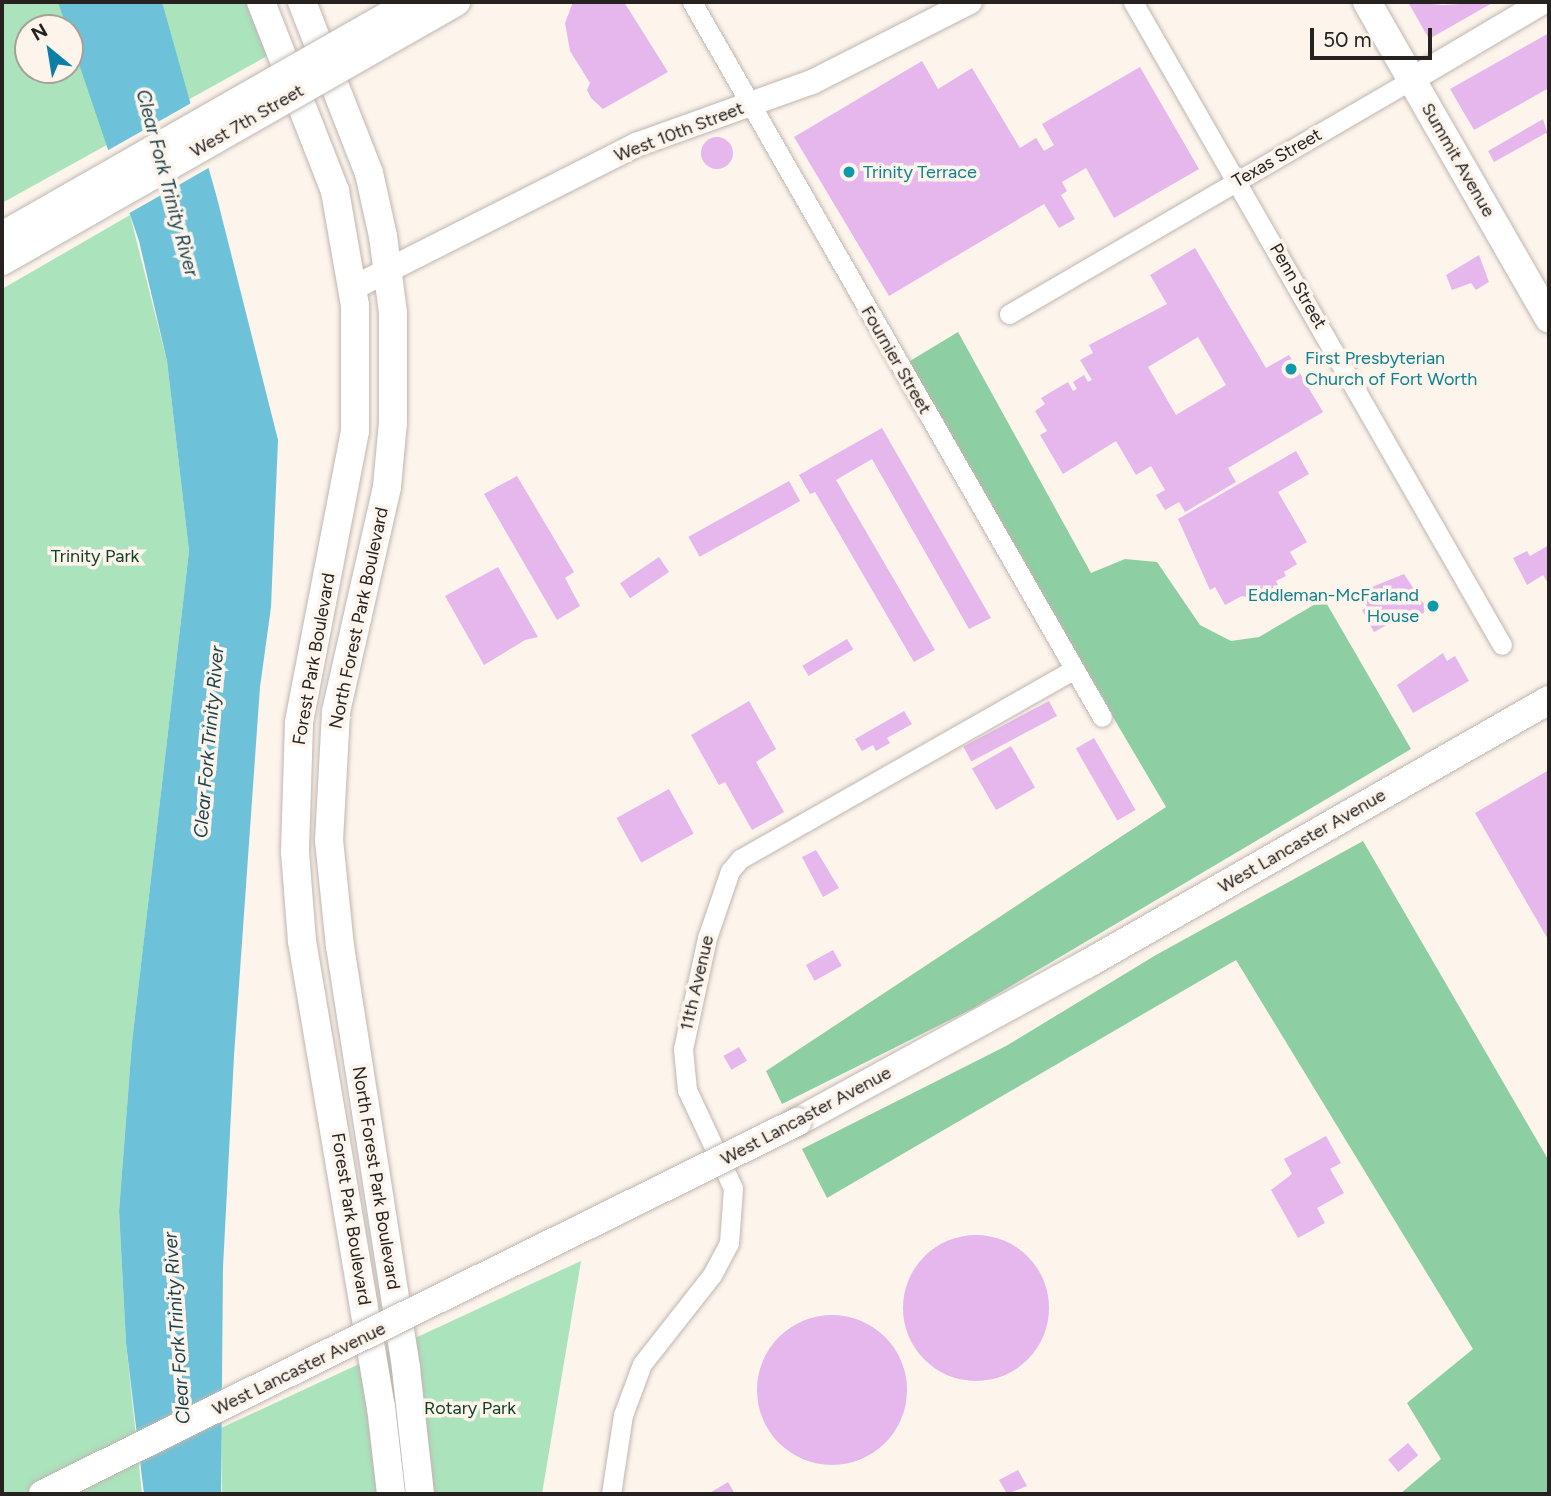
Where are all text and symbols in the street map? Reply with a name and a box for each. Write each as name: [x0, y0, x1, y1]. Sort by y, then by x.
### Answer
north arrow: [14, 14, 84, 84]
scale bar: [1313, 14, 1436, 58]
text: N: [27, 18, 51, 46]
text: 50 m: [1323, 27, 1372, 52]
street label: West 7th Street: [186, 80, 308, 162]
water label: Clear Fork Trinity River: [131, 87, 203, 279]
street label: West 10th Street: [611, 97, 747, 167]
street label: Summit Avenue: [1417, 99, 1499, 221]
street label: Texas Street: [1229, 124, 1325, 192]
place label: Trinity Terrace: [863, 161, 977, 183]
marker: Trinity Terrace: [841, 164, 857, 180]
street label: Penn Street: [1265, 239, 1331, 333]
street label: Fournier Street: [856, 302, 936, 418]
place label: First Presbyterian Church of Fort Worth: [1305, 348, 1477, 390]
marker: First Presbyterian Church of Fort Worth: [1283, 361, 1299, 377]
street label: North Forest Park Boulevard: [325, 505, 393, 731]
park label: Trinity Park: [51, 545, 139, 567]
street label: Forest Park Boulevard: [288, 571, 340, 747]
place label: Eddleman-McFarland House: [1248, 585, 1419, 628]
marker: Eddleman-McFarland House: [1425, 598, 1441, 614]
water label: Clear Fork Trinity River: [189, 645, 229, 839]
street label: West Lancaster Avenue: [1214, 784, 1390, 898]
street label: 11th Avenue: [676, 933, 718, 1033]
street label: West Lancaster Avenue: [717, 1062, 895, 1170]
street label: North Forest Park Boulevard: [348, 1065, 404, 1291]
street label: Forest Park Boulevard: [327, 1131, 375, 1307]
water label: Clear Fork Trinity River: [159, 1231, 195, 1425]
street label: West Lancaster Avenue: [209, 1318, 389, 1420]
park label: Rotary Park: [424, 1397, 516, 1419]

